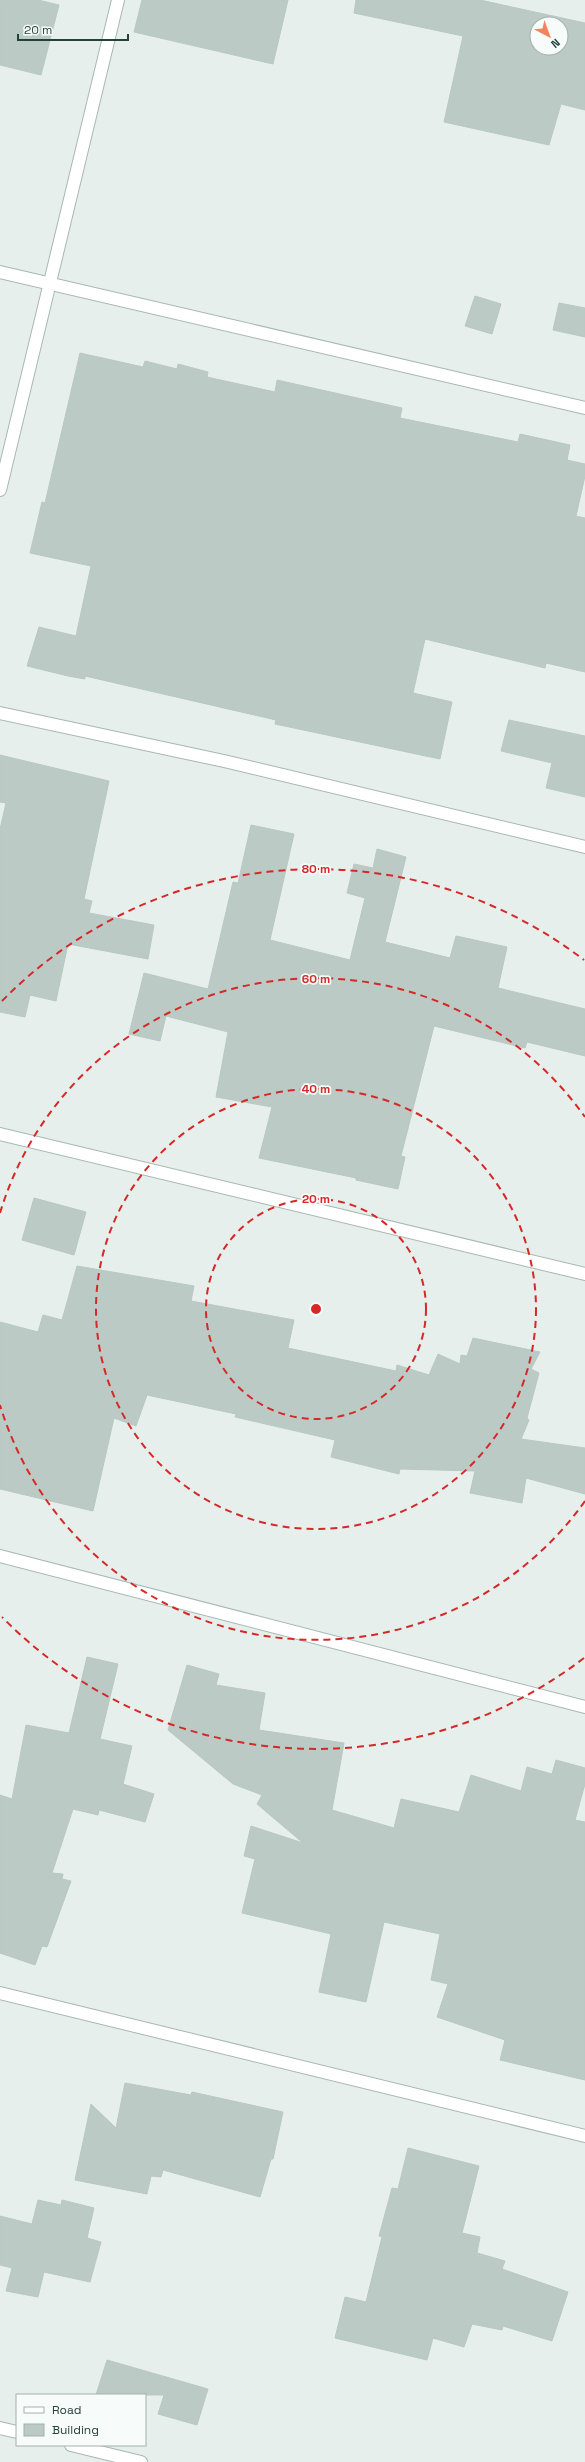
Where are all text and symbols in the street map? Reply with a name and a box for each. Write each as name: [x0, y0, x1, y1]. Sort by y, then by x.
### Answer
scale bar: [18, 16, 128, 42]
north arrow: [529, 16, 569, 56]
text: 20 m: [24, 22, 52, 38]
text: N: [548, 36, 563, 51]
text: 80 m: [302, 861, 330, 877]
text: 60 m: [302, 971, 330, 987]
text: 40 m: [302, 1081, 330, 1097]
text: 20 m: [302, 1191, 330, 1207]
centre of rings: [309, 1302, 323, 1316]
legend: [16, 2394, 146, 2446]
text: Road: [52, 2402, 81, 2418]
text: Building: [52, 2422, 99, 2438]

